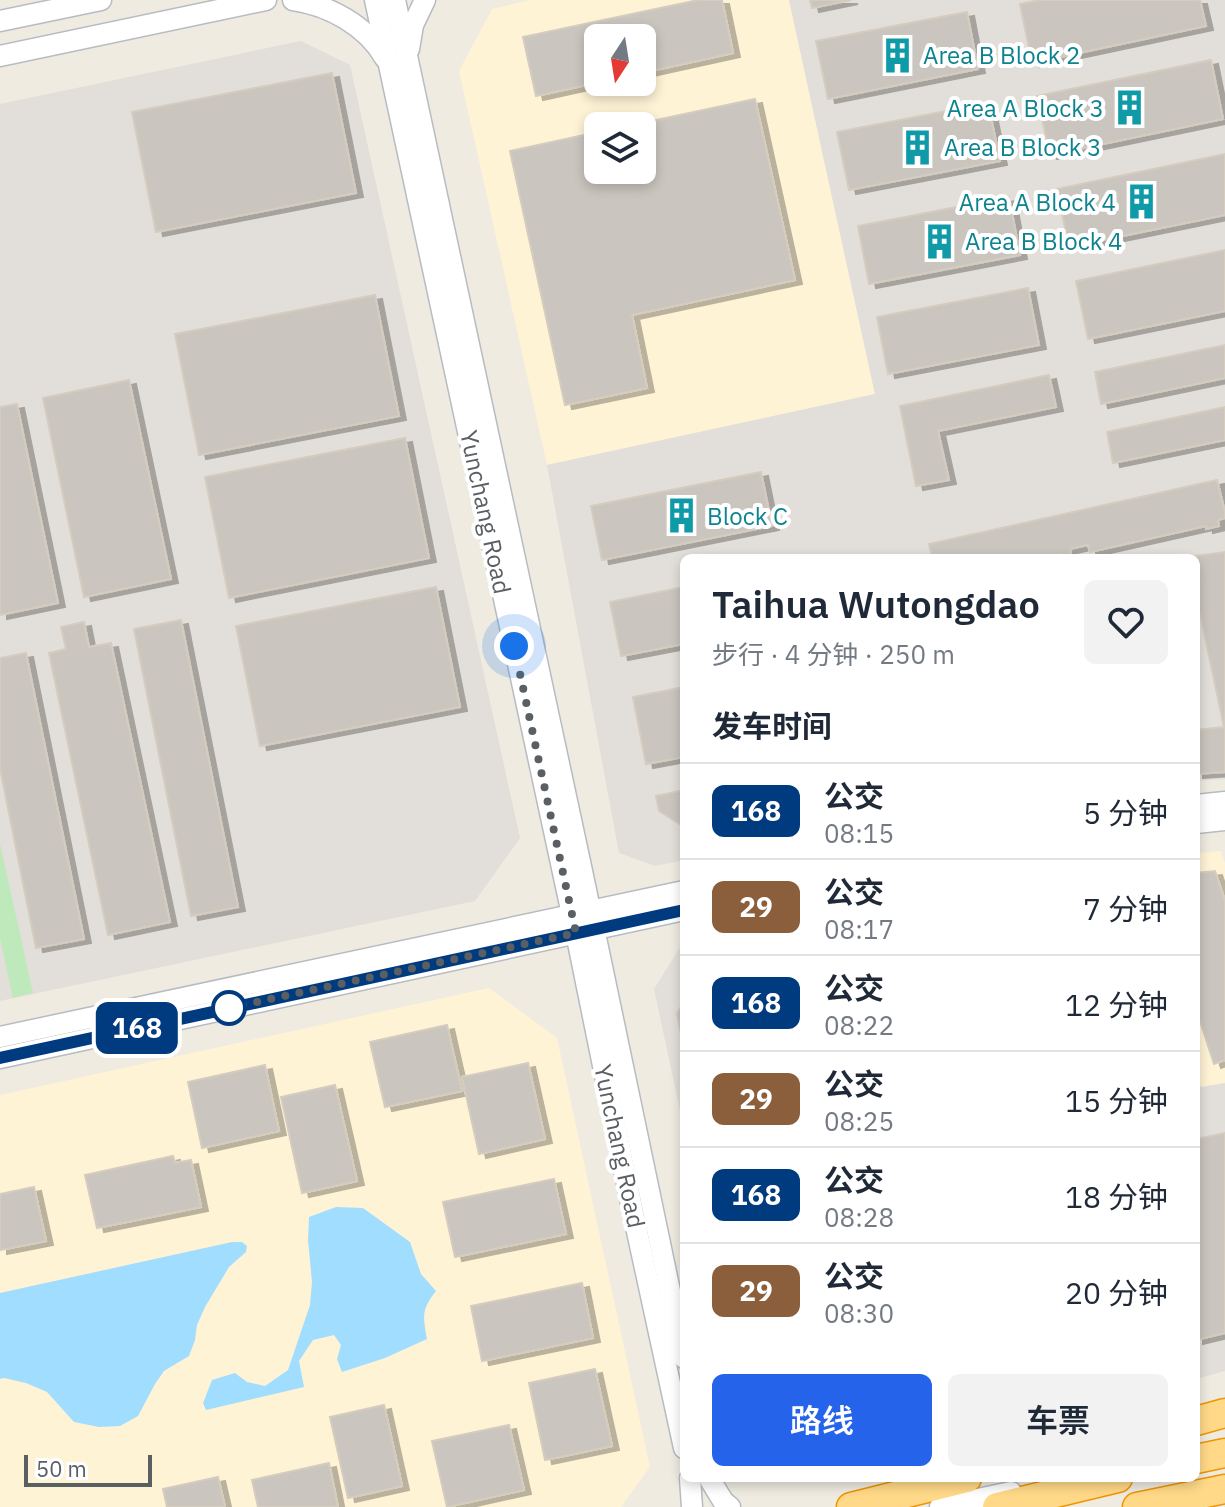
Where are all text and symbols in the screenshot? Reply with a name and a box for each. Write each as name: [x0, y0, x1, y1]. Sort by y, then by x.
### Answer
north arrow: [584, 24, 656, 96]
map controls: [584, 24, 656, 184]
building icon: Area B Block 2: [878, 36, 916, 74]
place label: Area B Block 2: [923, 39, 1081, 71]
building icon: Area A Block 3: [1111, 89, 1149, 127]
place label: Area A Block 3: [947, 92, 1104, 124]
button: layers: [584, 112, 656, 184]
building icon: Area B Block 3: [899, 128, 937, 166]
place label: Area B Block 3: [944, 131, 1102, 163]
building icon: Area A Block 4: [1123, 183, 1161, 221]
place label: Area A Block 4: [959, 186, 1116, 218]
building icon: Area B Block 4: [920, 222, 958, 260]
place label: Area B Block 4: [965, 225, 1123, 257]
street label: Yunchang Road: [453, 427, 519, 597]
building icon: Block C: [662, 497, 700, 535]
place label: Block C: [707, 500, 788, 532]
text: Taihua Wutongdao: [712, 579, 1040, 628]
button: heart: [1084, 580, 1168, 664]
your location: [494, 626, 534, 666]
text: 步行 · 4 分钟 · 250 m: [712, 637, 955, 671]
text: 发车时间: [712, 706, 832, 745]
text: 公交: [824, 776, 884, 815]
text: 168: [731, 792, 781, 829]
text: 5 分钟: [1083, 793, 1168, 832]
text: 08:15: [824, 816, 894, 850]
text: 公交: [824, 872, 884, 911]
text: 29: [739, 888, 773, 925]
text: 7 分钟: [1083, 889, 1168, 928]
text: 08:17: [824, 912, 894, 946]
text: 公交: [824, 968, 884, 1007]
text: 168: [731, 984, 781, 1021]
text: 12 分钟: [1065, 985, 1168, 1024]
unlabelled marker: [212, 991, 246, 1025]
line badge: 168: [91, 1002, 183, 1054]
text: 08:22: [824, 1008, 894, 1042]
text: 168: [112, 1009, 162, 1046]
street label: Yunchang Road: [587, 1061, 653, 1231]
text: 公交: [824, 1064, 884, 1103]
text: 29: [739, 1080, 773, 1117]
text: 15 分钟: [1065, 1081, 1168, 1120]
text: 08:25: [824, 1104, 894, 1138]
text: 公交: [824, 1160, 884, 1199]
text: 168: [731, 1176, 781, 1213]
text: 18 分钟: [1065, 1177, 1168, 1216]
text: 08:28: [824, 1200, 894, 1234]
text: 公交: [824, 1256, 884, 1295]
text: 29: [739, 1272, 773, 1309]
text: 20 分钟: [1065, 1273, 1168, 1312]
text: 08:30: [824, 1296, 894, 1330]
button: 路线: [712, 1374, 932, 1466]
button: 车票: [948, 1374, 1168, 1466]
scale bar: [24, 1451, 152, 1487]
text: 50 m: [36, 1454, 87, 1483]

